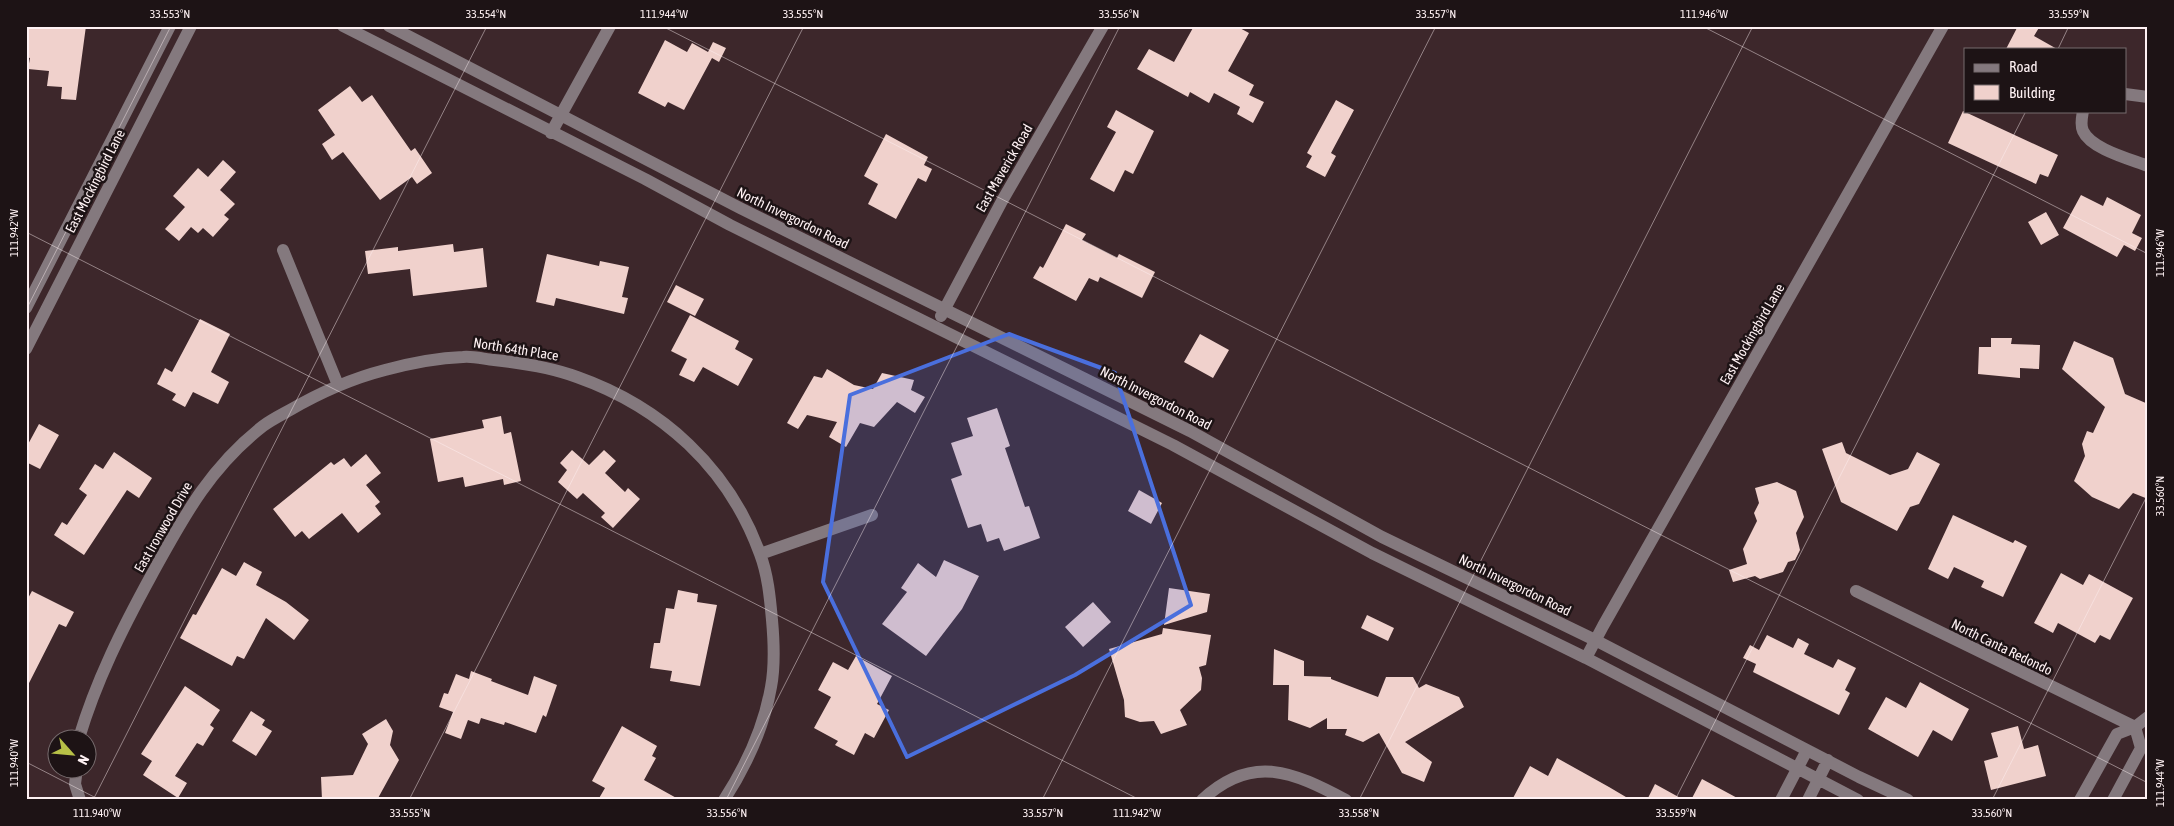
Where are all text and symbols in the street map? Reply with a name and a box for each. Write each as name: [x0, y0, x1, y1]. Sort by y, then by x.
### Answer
text: 33.553°N: [150, 7, 190, 21]
text: 33.554°N: [466, 7, 506, 21]
text: 111.944°W: [640, 7, 688, 21]
text: 33.555°N: [783, 7, 823, 21]
text: 33.556°N: [1099, 7, 1139, 21]
text: 33.557°N: [1416, 7, 1456, 21]
text: 111.946°W: [1680, 7, 1728, 21]
text: 33.559°N: [2049, 7, 2089, 21]
legend: [1964, 48, 2126, 112]
text: Road: [2009, 58, 2038, 75]
text: Building: [2009, 84, 2055, 101]
street label: East Maverick Road: [972, 121, 1036, 215]
street label: East Mockingbird Lane: [62, 127, 128, 235]
street label: North Invergordon Road: [734, 184, 852, 252]
text: 111.942°W: [7, 209, 21, 257]
text: 111.946°W: [2153, 229, 2167, 277]
street label: East Mockingbird Lane: [1717, 281, 1787, 387]
street label: North 64th Place: [472, 334, 560, 364]
street label: North Invergordon Road: [1098, 363, 1214, 433]
text: 33.560°N: [2153, 476, 2167, 516]
street label: East Ironwood Drive: [131, 479, 195, 575]
street label: North Invergordon Road: [1456, 551, 1574, 619]
street label: North Canta Redondo: [1949, 616, 2055, 678]
north arrow: [48, 728, 98, 778]
text: 111.940°W: [7, 739, 21, 787]
text: N: [75, 753, 93, 767]
text: 111.944°W: [2153, 759, 2167, 807]
text: 111.940°W: [73, 806, 121, 820]
text: 33.555°N: [390, 806, 430, 820]
text: 33.556°N: [707, 806, 747, 820]
text: 33.557°N: [1023, 806, 1063, 820]
text: 111.942°W: [1113, 806, 1161, 820]
text: 33.558°N: [1339, 806, 1379, 820]
text: 33.559°N: [1656, 806, 1696, 820]
text: 33.560°N: [1972, 806, 2012, 820]

